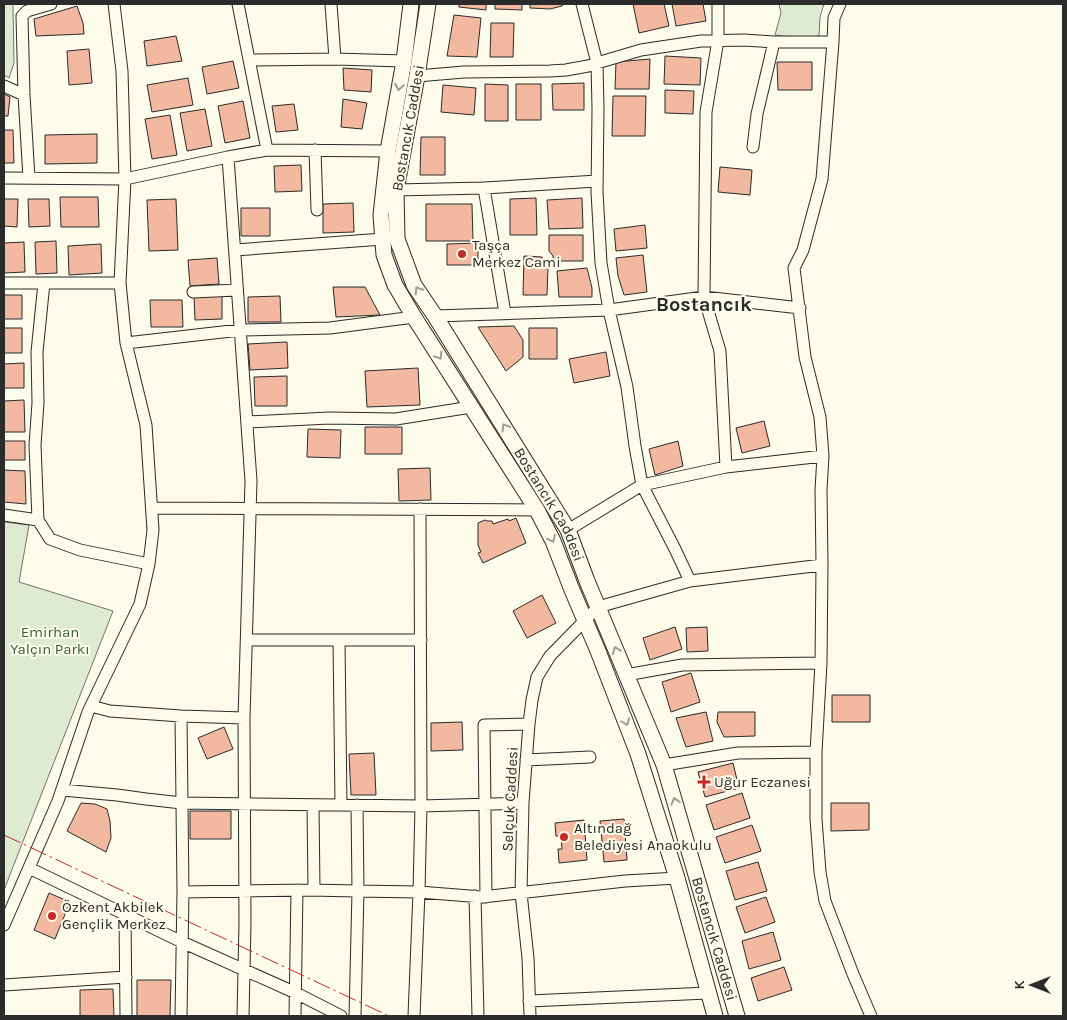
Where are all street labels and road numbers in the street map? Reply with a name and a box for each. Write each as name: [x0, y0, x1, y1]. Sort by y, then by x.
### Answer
street label: Bostancık Caddesi: [388, 63, 428, 193]
street label: Bostancık Caddesi: [510, 444, 588, 564]
street label: Selçuk Caddesi: [498, 746, 522, 852]
street label: Bostancık Caddesi: [688, 875, 741, 1003]

